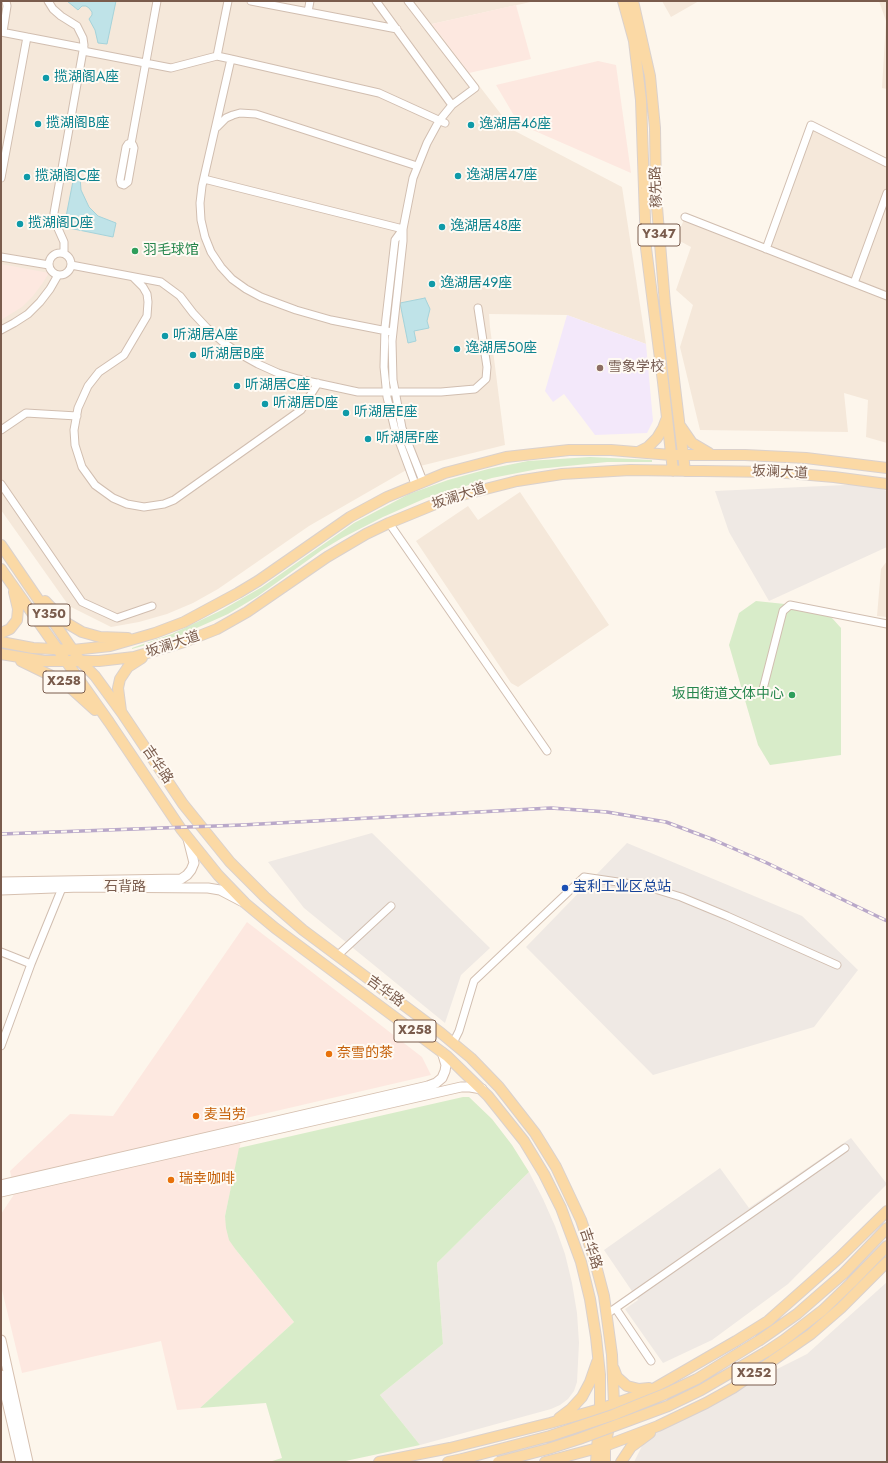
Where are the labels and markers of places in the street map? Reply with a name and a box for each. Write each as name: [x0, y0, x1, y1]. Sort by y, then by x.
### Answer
place label: 揽湖阁A座: [54, 70, 119, 86]
marker: 揽湖阁A座: [41, 73, 51, 83]
place label: 揽湖阁B座: [46, 116, 110, 132]
place label: 逸湖居46座: [479, 117, 551, 133]
marker: 揽湖阁B座: [33, 119, 43, 129]
marker: 逸湖居46座: [466, 120, 476, 130]
place label: 逸湖居47座: [466, 168, 538, 184]
place label: 揽湖阁C座: [35, 169, 101, 185]
marker: 逸湖居47座: [453, 171, 463, 181]
marker: 揽湖阁C座: [22, 172, 32, 182]
place label: 揽湖阁D座: [28, 216, 94, 232]
marker: 揽湖阁D座: [15, 219, 25, 229]
place label: 逸湖居48座: [450, 219, 522, 235]
marker: 逸湖居48座: [437, 222, 447, 232]
place label: 羽毛球馆: [143, 243, 199, 259]
marker: 羽毛球馆: [130, 246, 140, 256]
place label: 逸湖居49座: [440, 276, 512, 292]
marker: 逸湖居49座: [427, 279, 437, 289]
place label: 听湖居A座: [173, 328, 238, 344]
marker: 听湖居A座: [160, 331, 170, 341]
place label: 逸湖居50座: [465, 341, 537, 357]
marker: 逸湖居50座: [452, 344, 462, 354]
place label: 听湖居B座: [201, 347, 265, 363]
marker: 听湖居B座: [188, 350, 198, 360]
place label: 雪象学校: [608, 360, 664, 376]
marker: 雪象学校: [595, 363, 605, 373]
place label: 听湖居C座: [245, 378, 311, 394]
marker: 听湖居C座: [232, 381, 242, 391]
place label: 听湖居D座: [273, 396, 339, 412]
marker: 听湖居D座: [260, 399, 270, 409]
place label: 听湖居E座: [354, 405, 418, 421]
marker: 听湖居E座: [341, 408, 351, 418]
place label: 听湖居F座: [376, 431, 439, 447]
marker: 听湖居F座: [363, 434, 373, 444]
place label: 坂田街道文体中心: [672, 687, 784, 703]
marker: 坂田街道文体中心: [787, 690, 797, 700]
place label: 宝利工业区总站: [573, 880, 671, 896]
marker: 宝利工业区总站: [560, 883, 570, 893]
place label: 奈雪的茶: [337, 1046, 393, 1062]
marker: 奈雪的茶: [324, 1049, 334, 1059]
place label: 麦当劳: [204, 1108, 246, 1124]
marker: 麦当劳: [191, 1111, 201, 1121]
place label: 瑞幸咖啡: [179, 1172, 235, 1188]
marker: 瑞幸咖啡: [166, 1175, 176, 1185]

